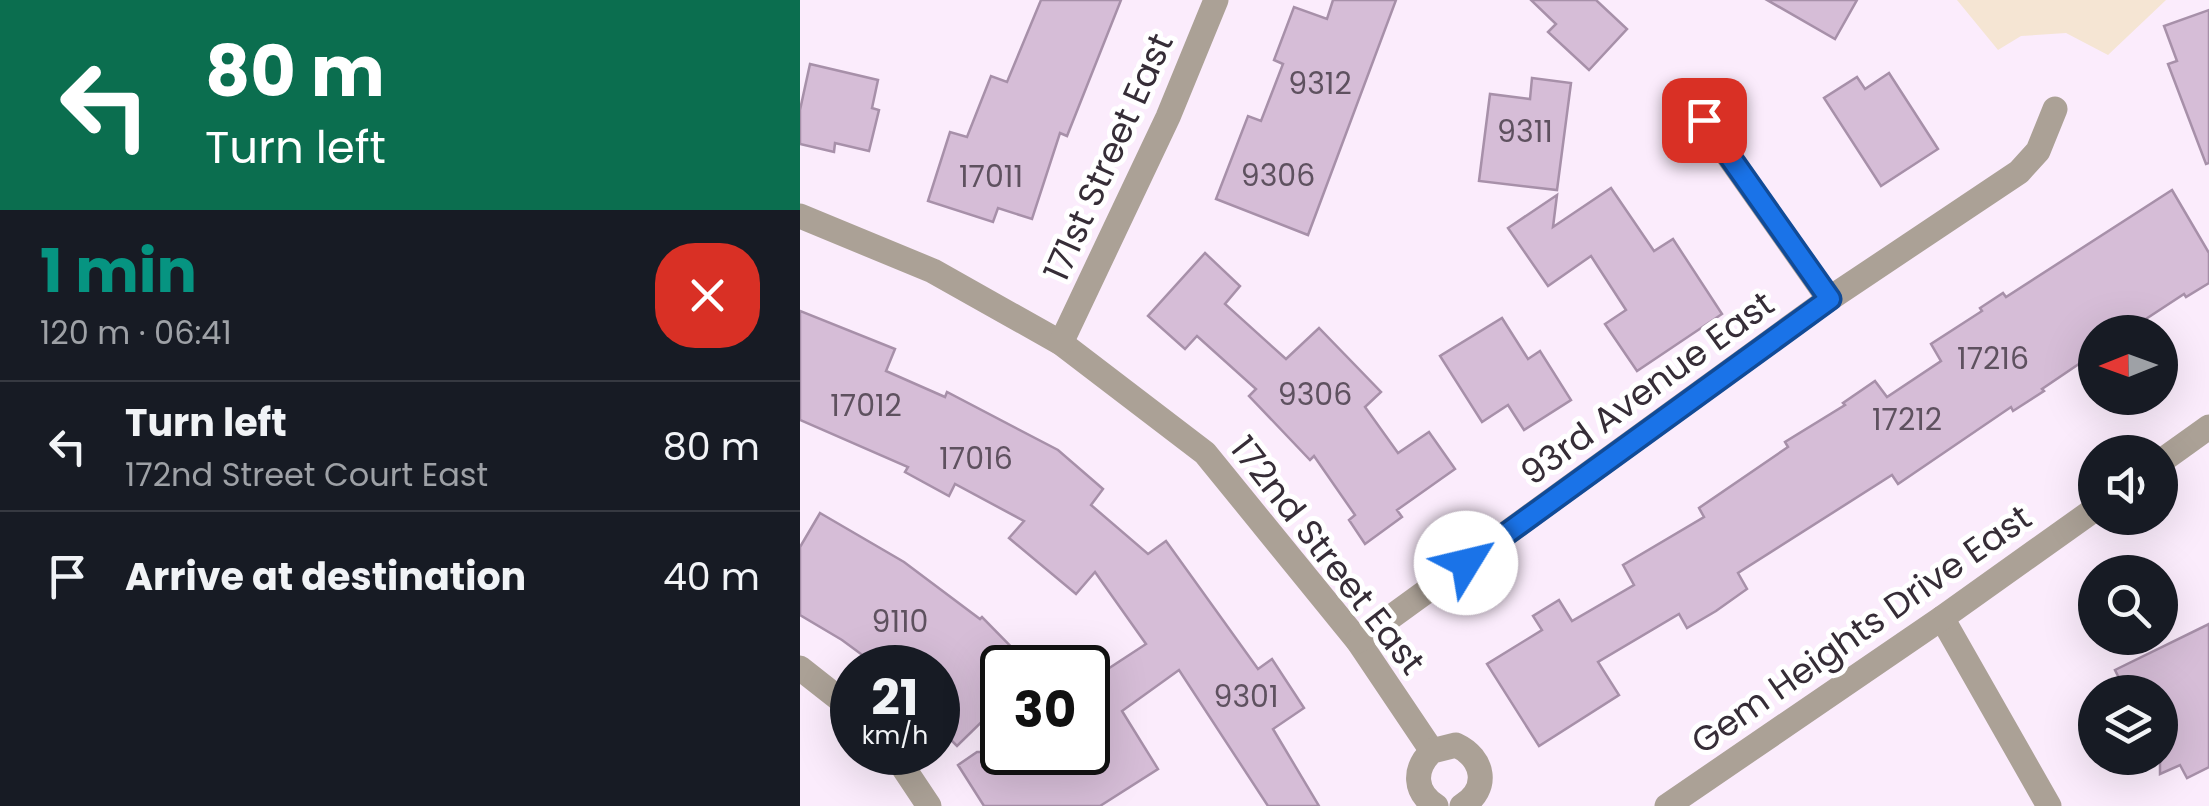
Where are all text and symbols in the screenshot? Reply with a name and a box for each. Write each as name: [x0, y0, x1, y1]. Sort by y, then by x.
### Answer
text: 80 m: [205, 22, 385, 121]
street label: 171st Street East: [1031, 25, 1185, 289]
icon: left: [40, 40, 170, 170]
house number: 9312: [1288, 62, 1352, 105]
pin: [1662, 78, 1747, 163]
icon: arrive: [1677, 93, 1732, 148]
house number: 9311: [1497, 110, 1553, 153]
text: Turn left: [205, 116, 386, 179]
house number: 9306: [1241, 154, 1315, 197]
house number: 17011: [959, 155, 1023, 198]
text: 1 min: [40, 229, 197, 313]
button: close: [655, 243, 760, 348]
street label: 93rd Avenue East: [1510, 279, 1784, 497]
text: 120 m · 06:41: [40, 310, 232, 355]
north arrow: [2078, 315, 2178, 415]
map controls: [2078, 315, 2178, 775]
house number: 17216: [1957, 337, 2029, 380]
house number: 9306: [1278, 373, 1352, 416]
house number: 17012: [830, 384, 902, 427]
text: Turn left: [125, 396, 287, 449]
house number: 17212: [1872, 398, 1942, 441]
icon: left: [40, 419, 95, 474]
text: 80 m: [663, 420, 760, 473]
street label: 172nd Street East: [1219, 426, 1437, 684]
button: sound: [2078, 435, 2178, 535]
house number: 17016: [939, 437, 1013, 480]
text: 172nd Street Court East: [125, 452, 488, 497]
street label: Gem Heights Drive East: [1681, 493, 2041, 765]
position arrow: [1414, 511, 1518, 615]
icon: arrive: [40, 549, 95, 604]
text: Arrive at destination: [125, 550, 526, 603]
text: 40 m: [663, 550, 760, 603]
button: search: [2078, 555, 2178, 655]
house number: 9110: [872, 600, 928, 643]
speed limit sign: 30: [980, 645, 1110, 775]
text: 21: [871, 662, 919, 733]
house number: 9301: [1213, 675, 1279, 718]
button: layers: [2078, 675, 2178, 775]
text: km/h: [862, 718, 928, 753]

